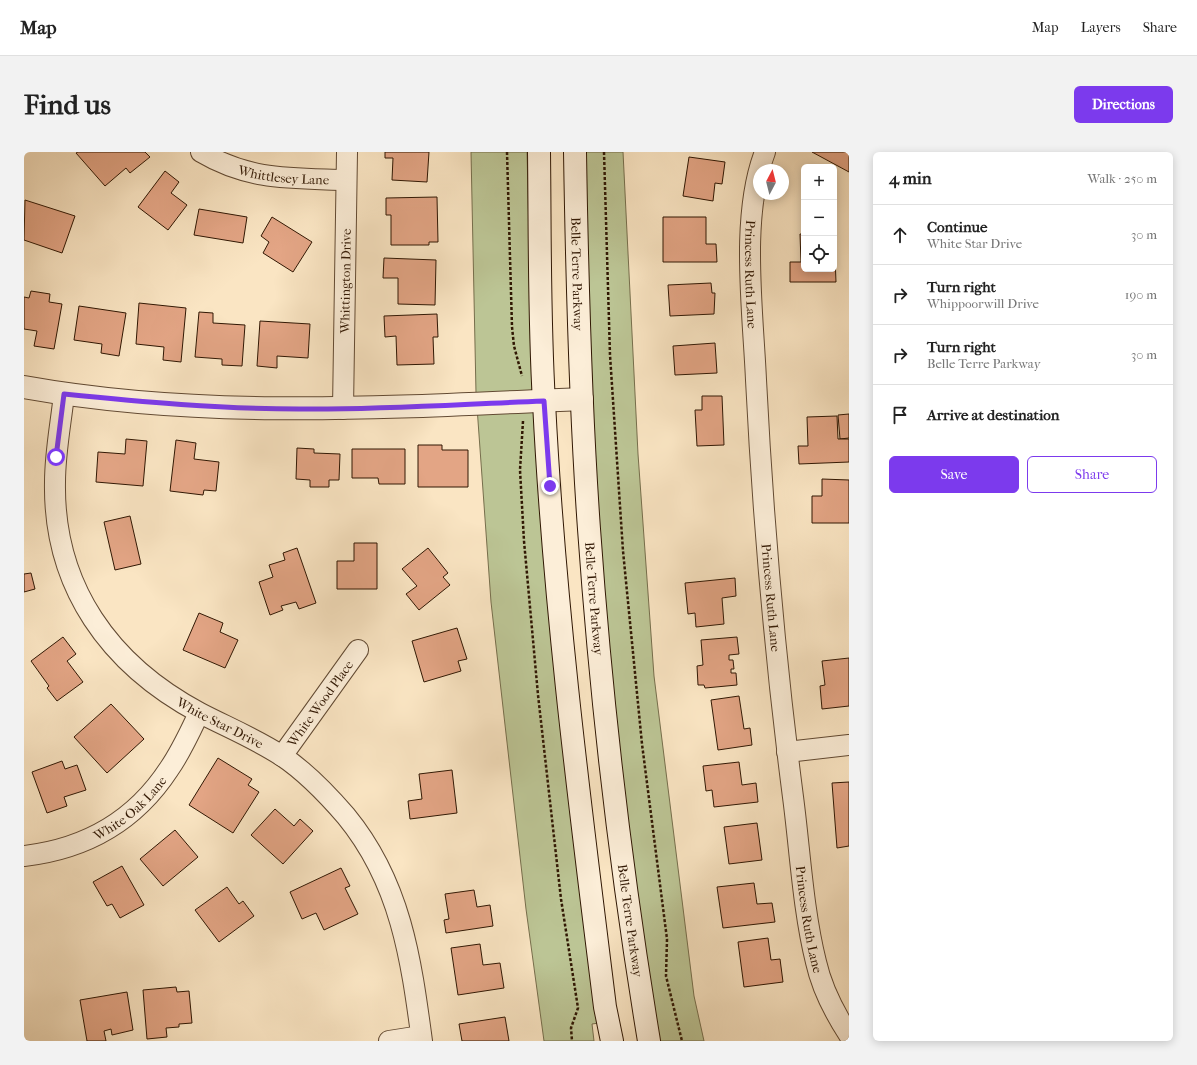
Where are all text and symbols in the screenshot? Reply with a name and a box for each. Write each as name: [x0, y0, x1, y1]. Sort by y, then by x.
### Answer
text: Map: [20, 17, 56, 39]
text: Map: [1032, 19, 1059, 36]
text: Layers: [1081, 19, 1121, 36]
text: Share: [1143, 19, 1177, 36]
button: Directions: [1074, 86, 1173, 123]
text: Find us: [24, 88, 111, 121]
street label: Whittlesey Lane: [236, 162, 330, 187]
north arrow: [753, 164, 789, 200]
map controls: [801, 164, 837, 272]
button: +: [801, 164, 837, 200]
text: 4 min: [889, 168, 932, 188]
text: Walk · 250 m: [1088, 171, 1157, 186]
button: −: [801, 200, 837, 236]
street label: Belle Terre Parkway: [569, 217, 587, 332]
text: Continue: [927, 218, 987, 236]
street label: Princess Ruth Lane: [742, 220, 760, 330]
icon: ahead: [889, 224, 911, 246]
text: 30 m: [1131, 227, 1157, 242]
street label: Whittington Drive: [337, 228, 353, 335]
button: locate: [801, 236, 837, 272]
text: White Star Drive: [927, 236, 1022, 251]
text: Turn right: [927, 278, 996, 296]
icon: right: [889, 284, 911, 306]
text: 190 m: [1125, 287, 1157, 302]
text: Whippoorwill Drive: [927, 296, 1039, 311]
text: Turn right: [927, 338, 996, 356]
icon: right: [889, 344, 911, 366]
text: 30 m: [1131, 347, 1157, 362]
text: Belle Terre Parkway: [927, 356, 1041, 371]
icon: arrive: [889, 404, 911, 426]
text: Arrive at destination: [927, 406, 1059, 424]
route start: [47, 448, 65, 466]
button: Save: [889, 456, 1019, 493]
button: Share: [1027, 456, 1157, 493]
route end: [541, 477, 559, 495]
street label: Belle Terre Parkway: [582, 541, 607, 657]
street label: Princess Ruth Lane: [759, 543, 784, 653]
street label: White Wood Place: [283, 657, 356, 750]
street label: White Star Drive: [173, 693, 267, 751]
street label: White Oak Lane: [90, 773, 169, 843]
street label: Belle Terre Parkway: [615, 863, 646, 979]
street label: Princess Ruth Lane: [793, 865, 826, 975]

